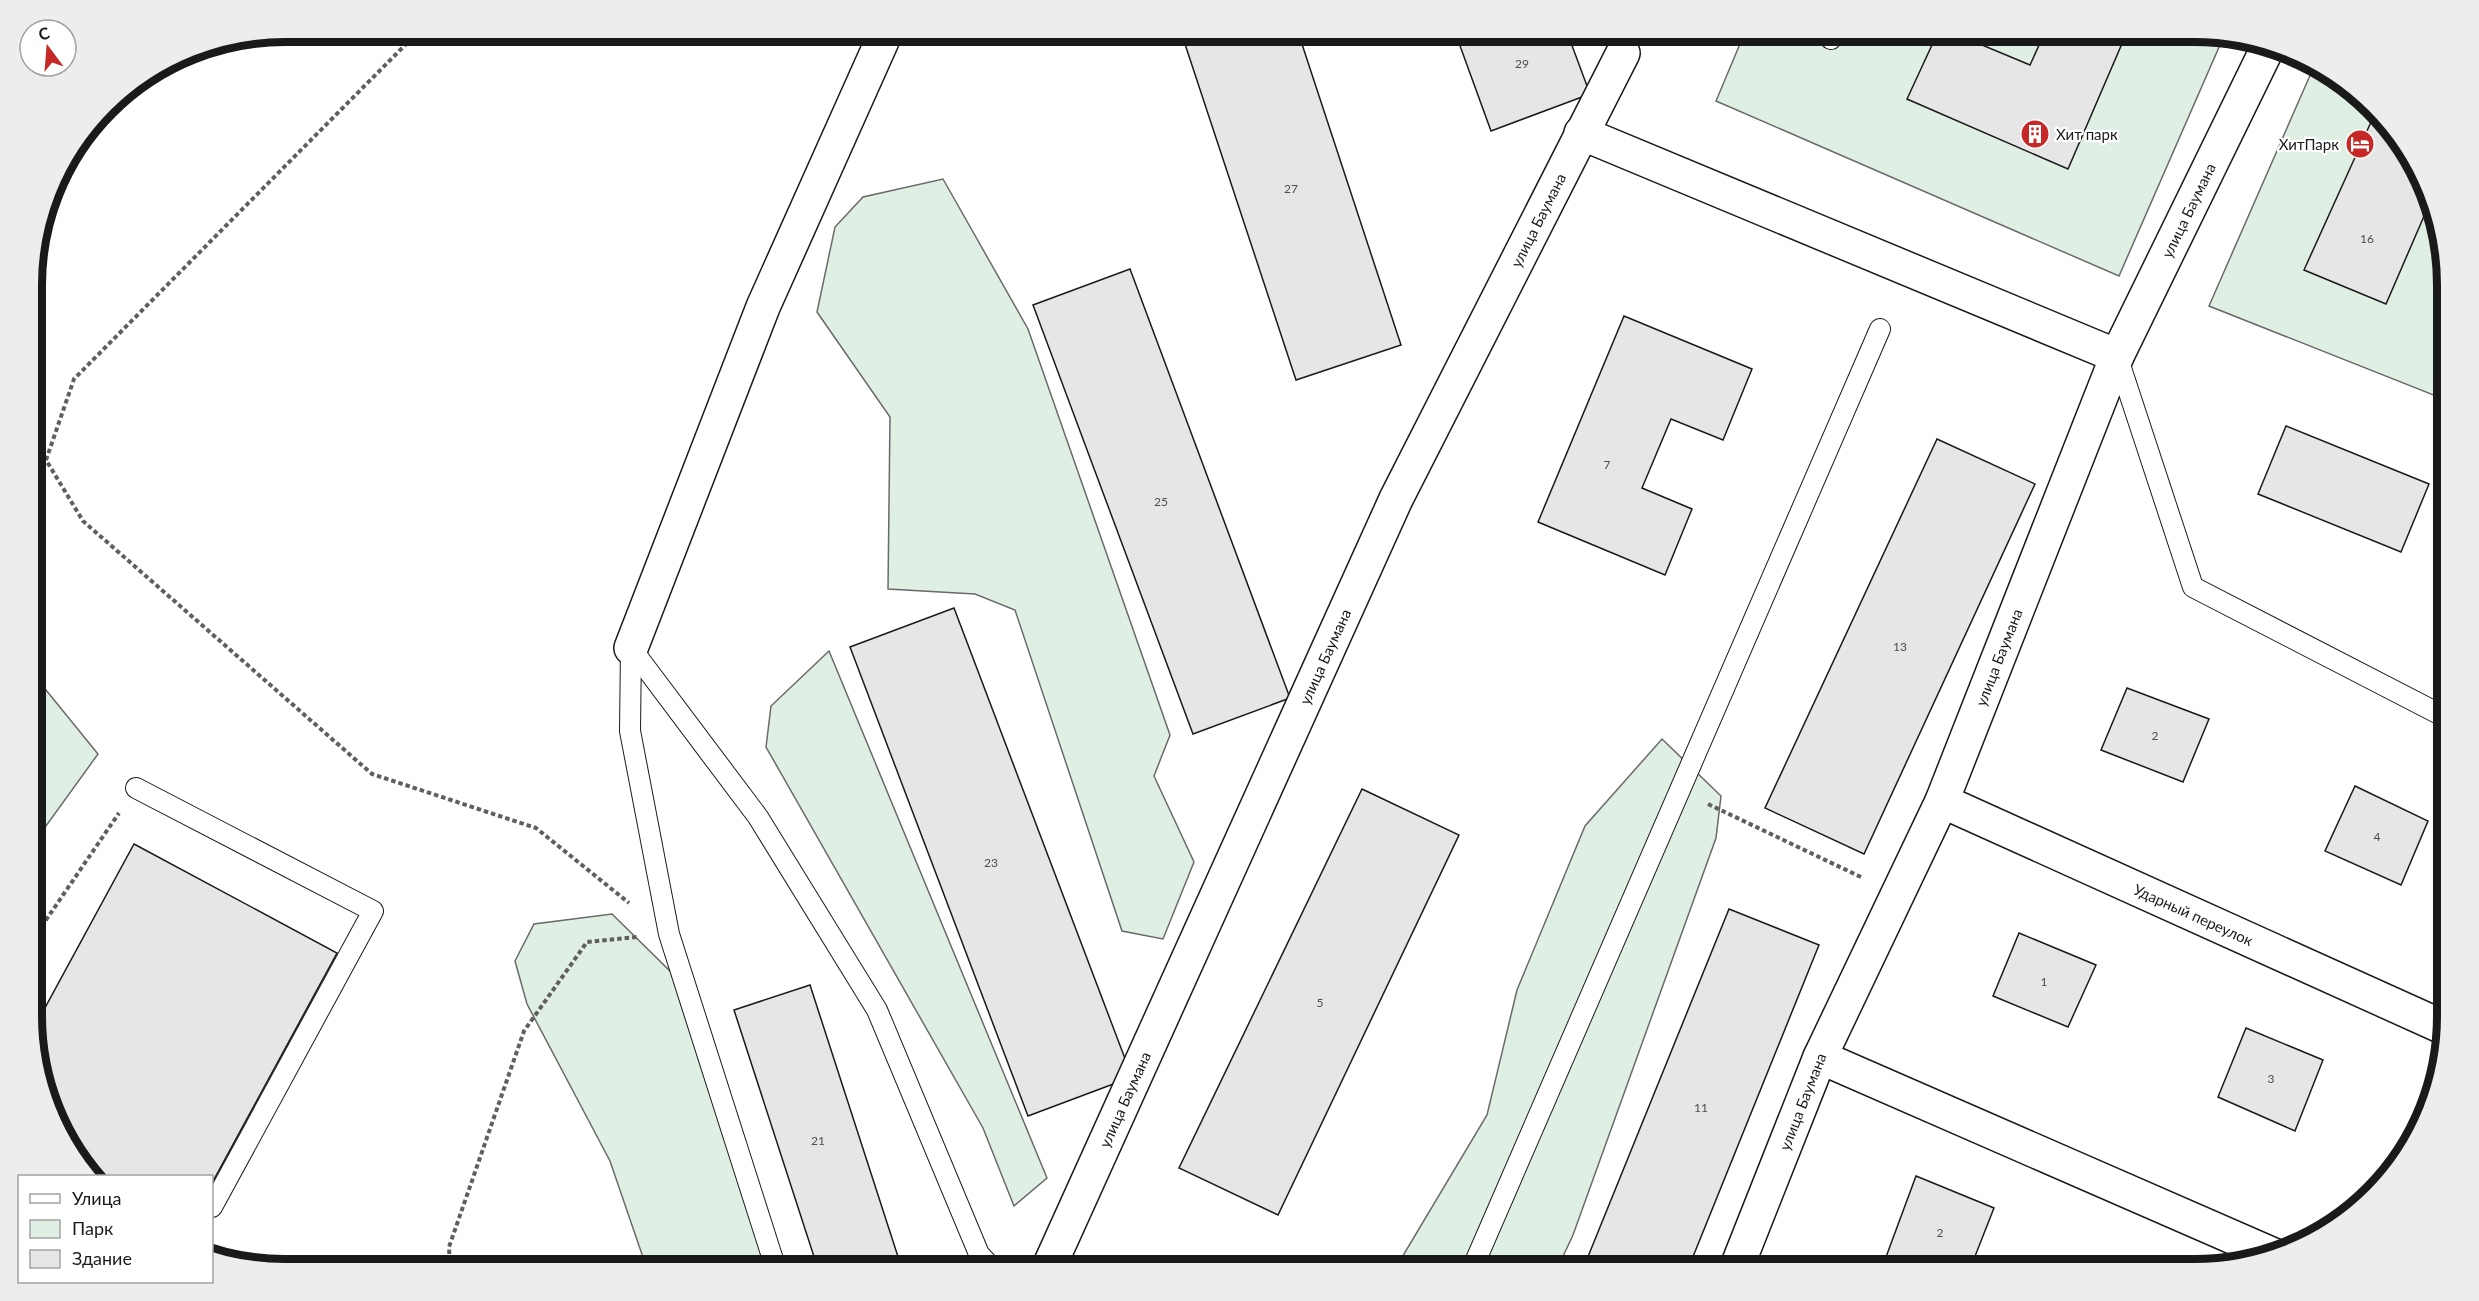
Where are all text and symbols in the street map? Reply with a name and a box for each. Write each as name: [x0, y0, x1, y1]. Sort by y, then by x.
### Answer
north arrow: [18, 18, 78, 78]
text: С: [36, 22, 52, 44]
house number: 29: [1515, 56, 1529, 71]
building icon: Хит парк: [2019, 118, 2051, 150]
place label: Хит парк: [2056, 125, 2118, 143]
hotel icon: ХитПарк: [2344, 128, 2376, 160]
place label: ХитПарк: [2279, 135, 2339, 153]
street label: улица Баумана: [2157, 160, 2219, 261]
street label: улица Баумана: [1507, 170, 1569, 270]
house number: 27: [1284, 181, 1298, 196]
house number: 16: [2360, 231, 2374, 246]
house number: 7: [1604, 457, 1611, 472]
house number: 25: [1154, 494, 1168, 509]
street label: улица Баумана: [1295, 606, 1354, 707]
street label: улица Баумана: [1971, 606, 2026, 709]
house number: 13: [1893, 639, 1907, 654]
house number: 2: [2152, 728, 2159, 743]
house number: 4: [2374, 829, 2381, 844]
house number: 23: [984, 855, 998, 870]
street label: Ударный переулок: [2131, 880, 2256, 949]
house number: 1: [2041, 974, 2048, 989]
house number: 5: [1317, 995, 1324, 1010]
street label: улица Баумана: [1095, 1049, 1154, 1150]
street label: улица Баумана: [1775, 1050, 1830, 1153]
house number: 3: [2268, 1071, 2275, 1086]
house number: 11: [1694, 1100, 1708, 1115]
house number: 21: [811, 1133, 825, 1148]
legend: [18, 1175, 213, 1283]
text: Улица: [72, 1187, 122, 1209]
text: Парк: [72, 1217, 114, 1239]
house number: 2: [1937, 1225, 1944, 1240]
text: Здание: [72, 1247, 132, 1269]

